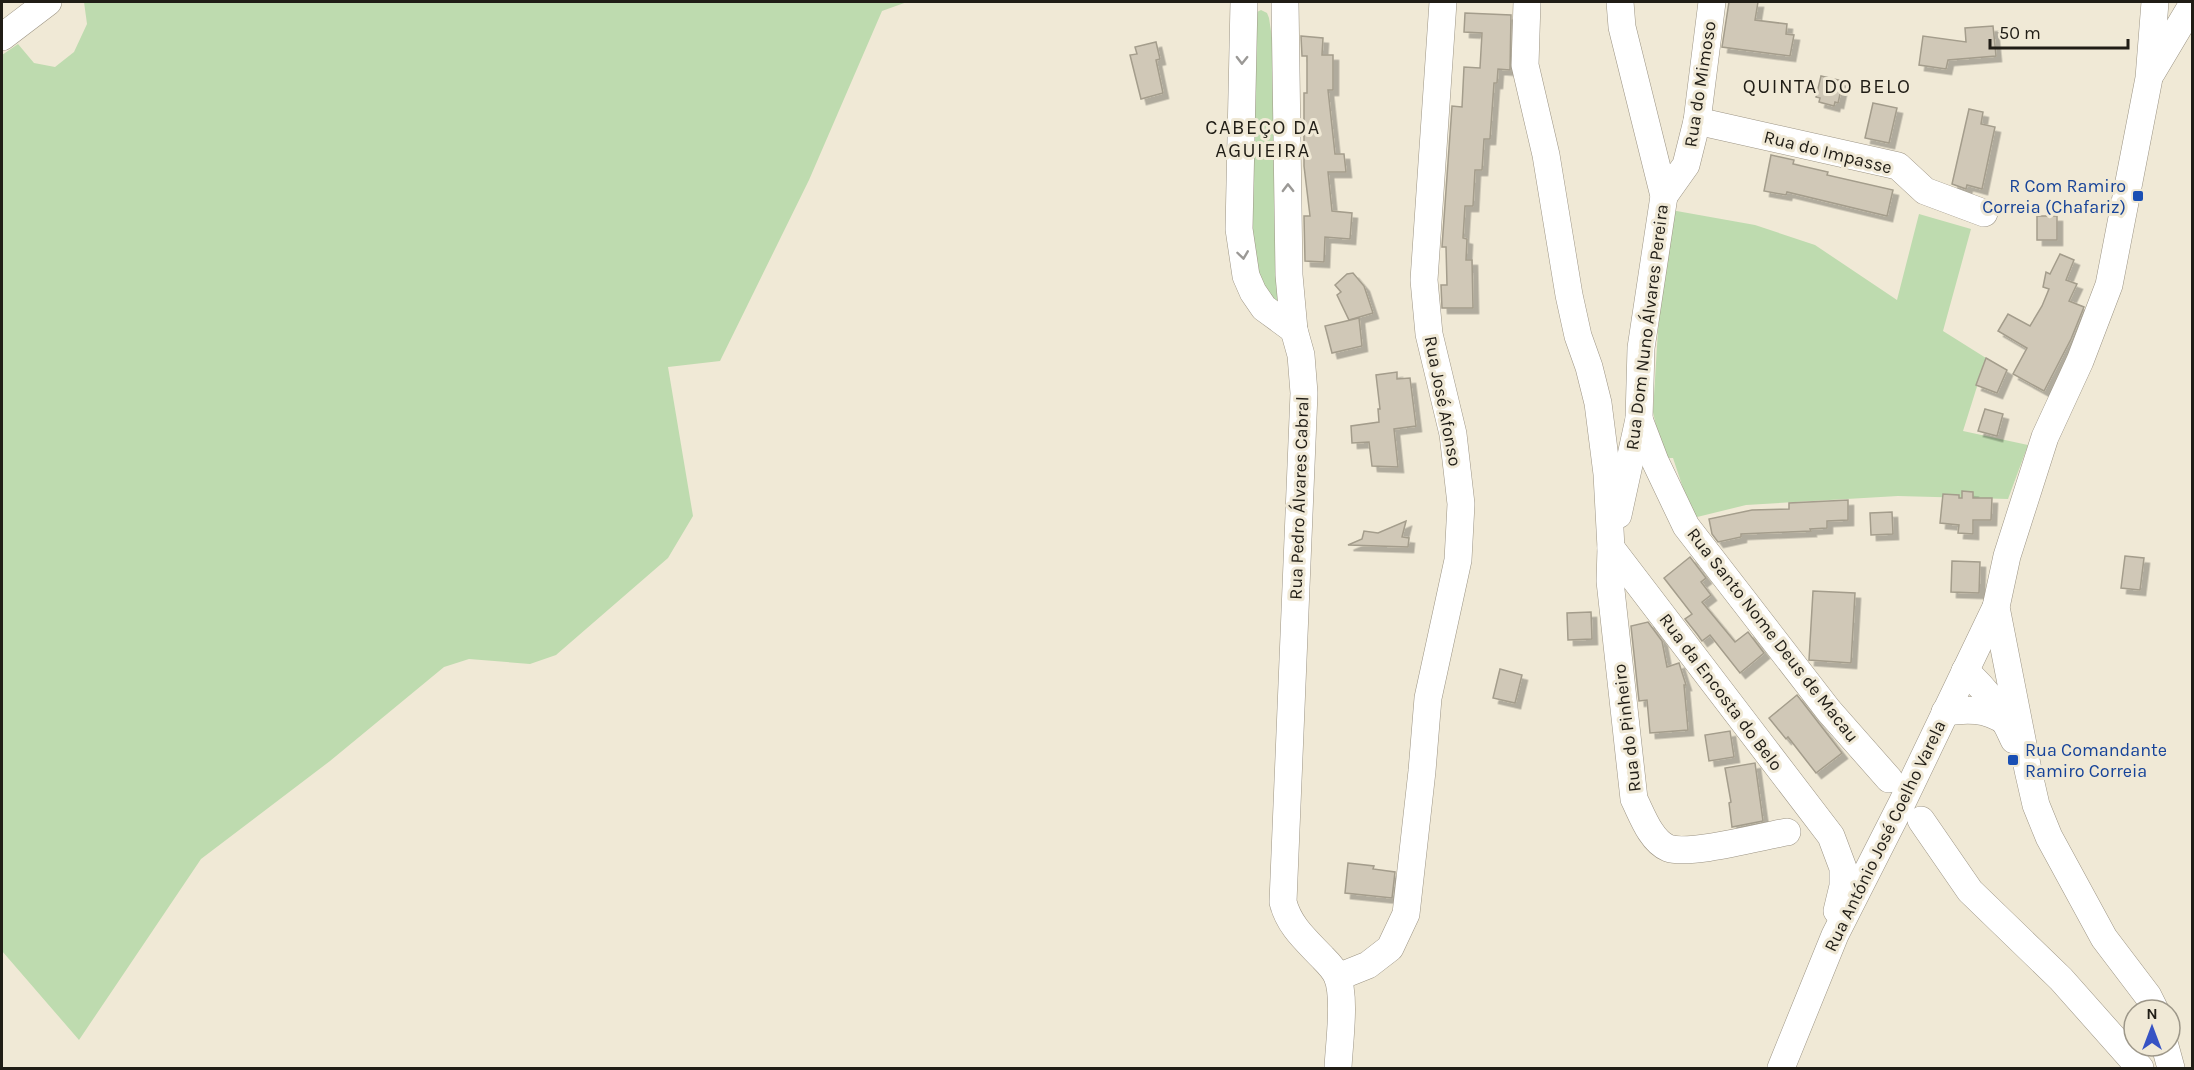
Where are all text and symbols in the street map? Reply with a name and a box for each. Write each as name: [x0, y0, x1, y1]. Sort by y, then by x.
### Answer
scale bar: [1990, 12, 2128, 50]
street label: Rua do Mimoso: [1679, 19, 1721, 149]
text: 50 m: [1999, 22, 2041, 44]
one-way arrow: [1236, 55, 1249, 64]
district label: QUINTA DO BELO: [1743, 75, 1911, 98]
district label: CABEÇO DA AGUIEIRA: [1205, 116, 1321, 162]
street label: Rua do Impasse: [1762, 125, 1894, 179]
place label: R Com Ramiro Correia (Chafariz): [1982, 175, 2126, 218]
one-way arrow: [1281, 183, 1294, 192]
marker: R Com Ramiro Correia (Chafariz): [2131, 189, 2145, 203]
street label: Rua Dom Nuno Álvares Pereira: [1620, 203, 1673, 451]
one-way arrow: [1236, 250, 1248, 259]
street label: Rua José Afonso: [1420, 334, 1466, 468]
street label: Rua Pedro Álvares Cabral: [1283, 396, 1314, 600]
street label: Rua Santo Nome Deus de Macau: [1682, 523, 1864, 747]
street label: Rua da Encosta do Belo: [1655, 609, 1787, 775]
street label: Rua do Pinheiro: [1608, 663, 1646, 793]
street label: Rua António José Coelho Varela: [1819, 717, 1951, 955]
place label: Rua Comandante Ramiro Correia: [2025, 739, 2167, 782]
marker: Rua Comandante Ramiro Correia: [2006, 753, 2020, 767]
north arrow: [2122, 998, 2182, 1058]
text: N: [2146, 1004, 2158, 1023]

